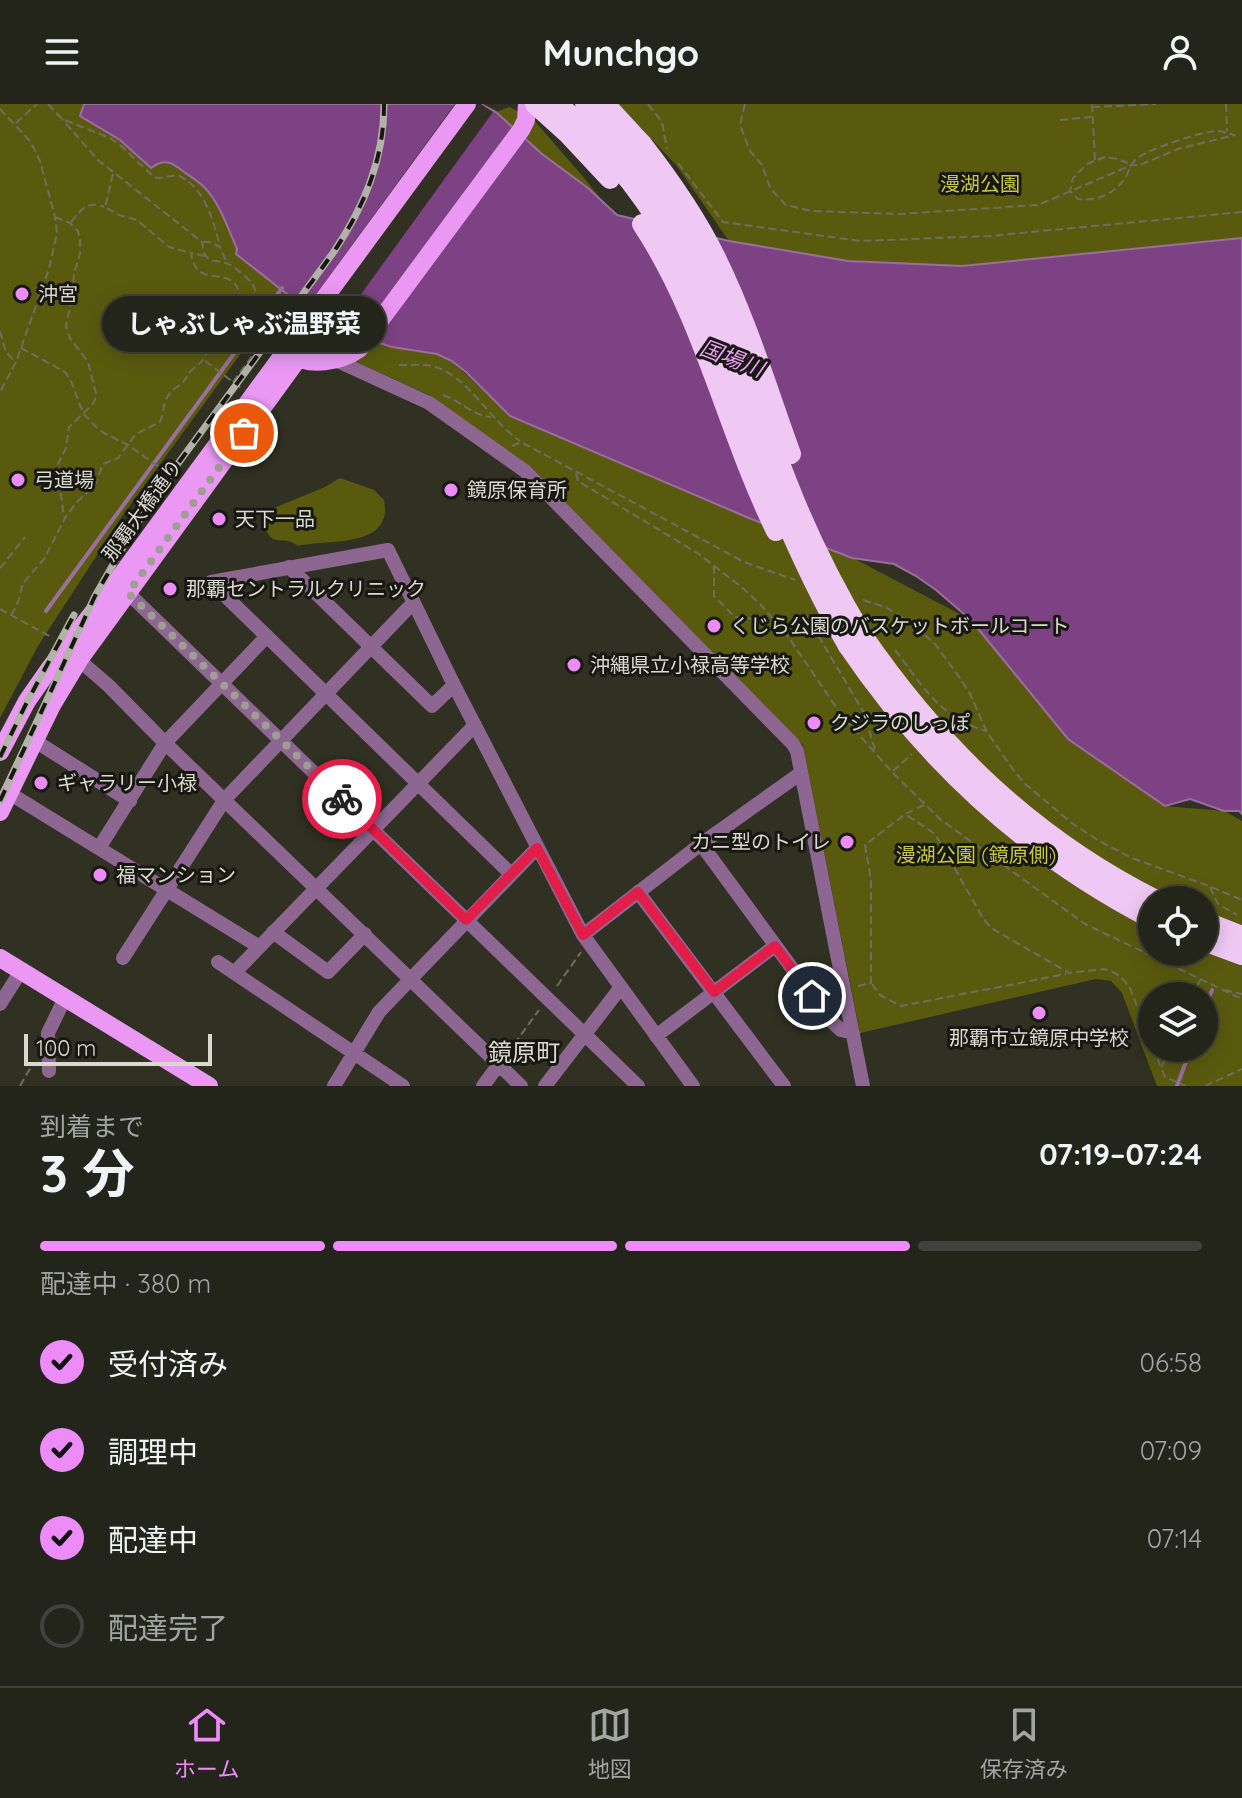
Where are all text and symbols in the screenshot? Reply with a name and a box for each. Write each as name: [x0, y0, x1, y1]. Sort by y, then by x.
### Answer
icon: menu: [40, 30, 84, 74]
text: Munchgo: [543, 30, 699, 75]
icon: person: [1158, 30, 1202, 74]
park label: 漫湖公園: [940, 171, 1020, 196]
place label: 沖宮: [38, 281, 78, 306]
marker: 沖宮: [13, 285, 31, 303]
callout: しゃぶしゃぶ温野菜: [102, 297, 386, 353]
text: しゃぶしゃぶ温野菜: [127, 307, 361, 340]
water label: 国場川: [696, 333, 770, 384]
pin: [210, 399, 278, 467]
icon: bag: [222, 411, 266, 455]
street label: 那覇大橋通り: [96, 454, 187, 566]
place label: 弓道場: [34, 467, 94, 492]
marker: 弓道場: [9, 471, 27, 489]
place label: 鏡原保育所: [467, 477, 567, 502]
marker: 鏡原保育所: [442, 481, 460, 499]
place label: 天下一品: [235, 506, 315, 531]
marker: 天下一品: [210, 510, 228, 528]
place label: 那覇セントラルクリニック: [186, 576, 426, 601]
marker: 那覇セントラルクリニック: [161, 580, 179, 598]
place label: くじら公園のバスケットボールコート: [730, 613, 1070, 638]
marker: くじら公園のバスケットボールコート: [705, 617, 723, 635]
place label: 沖縄県立小禄高等学校: [590, 652, 790, 677]
marker: 沖縄県立小禄高等学校: [565, 656, 583, 674]
place label: クジラのしっぽ: [830, 710, 970, 735]
marker: クジラのしっぽ: [805, 714, 823, 732]
courier: [302, 759, 382, 839]
place label: ギャラリー小禄: [57, 770, 197, 795]
marker: ギャラリー小禄: [32, 774, 50, 792]
icon: bike: [320, 777, 364, 821]
place label: カニ型のトイレ: [691, 829, 831, 854]
marker: カニ型のトイレ: [838, 833, 856, 851]
park label: 漫湖公園 (鏡原側): [896, 842, 1056, 867]
place label: 福マンション: [116, 862, 236, 887]
marker: 福マンション: [91, 866, 109, 884]
map controls: [1138, 886, 1218, 1062]
button: locate: [1138, 886, 1218, 966]
pin: [778, 962, 846, 1030]
icon: home: [790, 974, 834, 1018]
button: layers: [1138, 982, 1218, 1062]
marker: 那覇市立鏡原中学校: [1030, 1004, 1048, 1022]
place label: 那覇市立鏡原中学校: [949, 1025, 1129, 1050]
scale bar: [24, 1030, 212, 1066]
text: 100 m: [36, 1034, 96, 1062]
district label: 鏡原町: [488, 1037, 560, 1067]
text: 到着まで: [40, 1110, 144, 1143]
text: 07:19–07:24: [1039, 1135, 1202, 1173]
text: 3 分: [40, 1140, 134, 1205]
text: 配達中 · 380 m: [40, 1267, 211, 1300]
icon: check: [40, 1340, 84, 1384]
text: 受付済み: [108, 1345, 228, 1383]
text: 06:58: [1139, 1346, 1202, 1379]
icon: check: [40, 1428, 84, 1472]
text: 調理中: [108, 1433, 198, 1471]
text: 07:09: [1140, 1434, 1202, 1467]
icon: check: [40, 1516, 84, 1560]
text: 配達中: [108, 1521, 198, 1559]
text: 07:14: [1147, 1522, 1202, 1555]
text: 配達完了: [108, 1609, 228, 1647]
tab: ホーム: [174, 1703, 239, 1783]
tab: 地図: [588, 1703, 632, 1783]
tab: 保存済み: [980, 1703, 1068, 1783]

